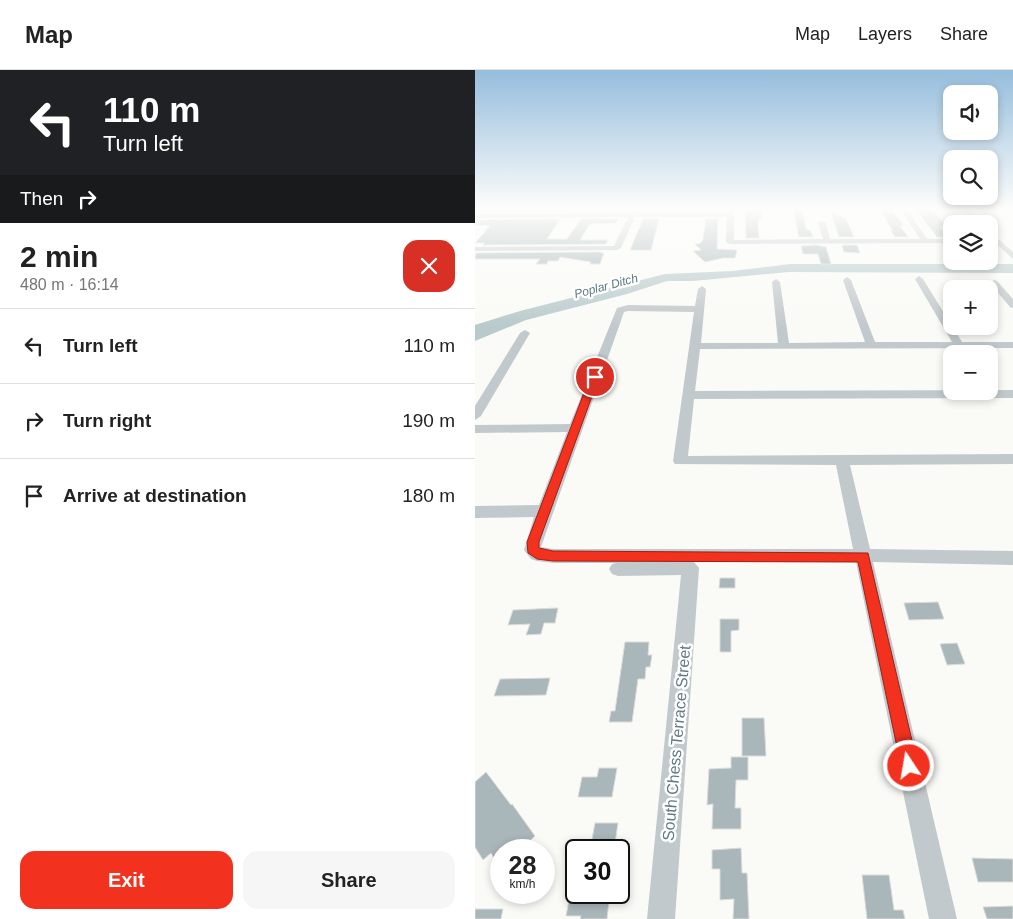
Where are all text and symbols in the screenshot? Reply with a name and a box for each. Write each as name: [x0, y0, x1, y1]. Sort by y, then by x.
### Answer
text: Map: [25, 21, 73, 48]
text: Map: [795, 24, 830, 44]
text: Layers: [858, 24, 912, 44]
text: Share: [940, 24, 988, 44]
map controls: [943, 85, 998, 400]
button: sound: [943, 85, 998, 140]
icon: left: [20, 90, 85, 155]
text: 110 m: [103, 90, 200, 129]
text: Turn left: [103, 131, 183, 156]
button: search: [943, 150, 998, 205]
icon: right: [73, 185, 101, 213]
text: Then: [20, 188, 63, 209]
button: layers: [943, 215, 998, 270]
text: 2 min: [20, 240, 98, 273]
button: close: [403, 240, 455, 292]
water label: Poplar Ditch: [573, 271, 640, 301]
text: 480 m · 16:14: [20, 276, 119, 293]
button: +: [943, 280, 998, 335]
icon: left: [20, 332, 48, 360]
text: Turn left: [63, 335, 138, 356]
text: 110 m: [404, 335, 455, 356]
button: −: [943, 345, 998, 400]
pin: [574, 356, 616, 398]
icon: arrive: [581, 363, 609, 391]
icon: right: [20, 407, 48, 435]
text: Turn right: [63, 410, 151, 431]
text: 190 m: [402, 410, 455, 431]
icon: arrive: [20, 482, 48, 510]
text: Arrive at destination: [63, 485, 247, 506]
text: 180 m: [402, 485, 455, 506]
street label: South Chess Terrace Street: [659, 644, 694, 842]
position arrow: [882, 739, 934, 791]
speed limit sign: 30: [565, 839, 630, 904]
button: Exit: [20, 851, 233, 909]
button: Share: [243, 851, 455, 909]
text: 28: [509, 851, 536, 879]
text: km/h: [509, 877, 536, 891]

